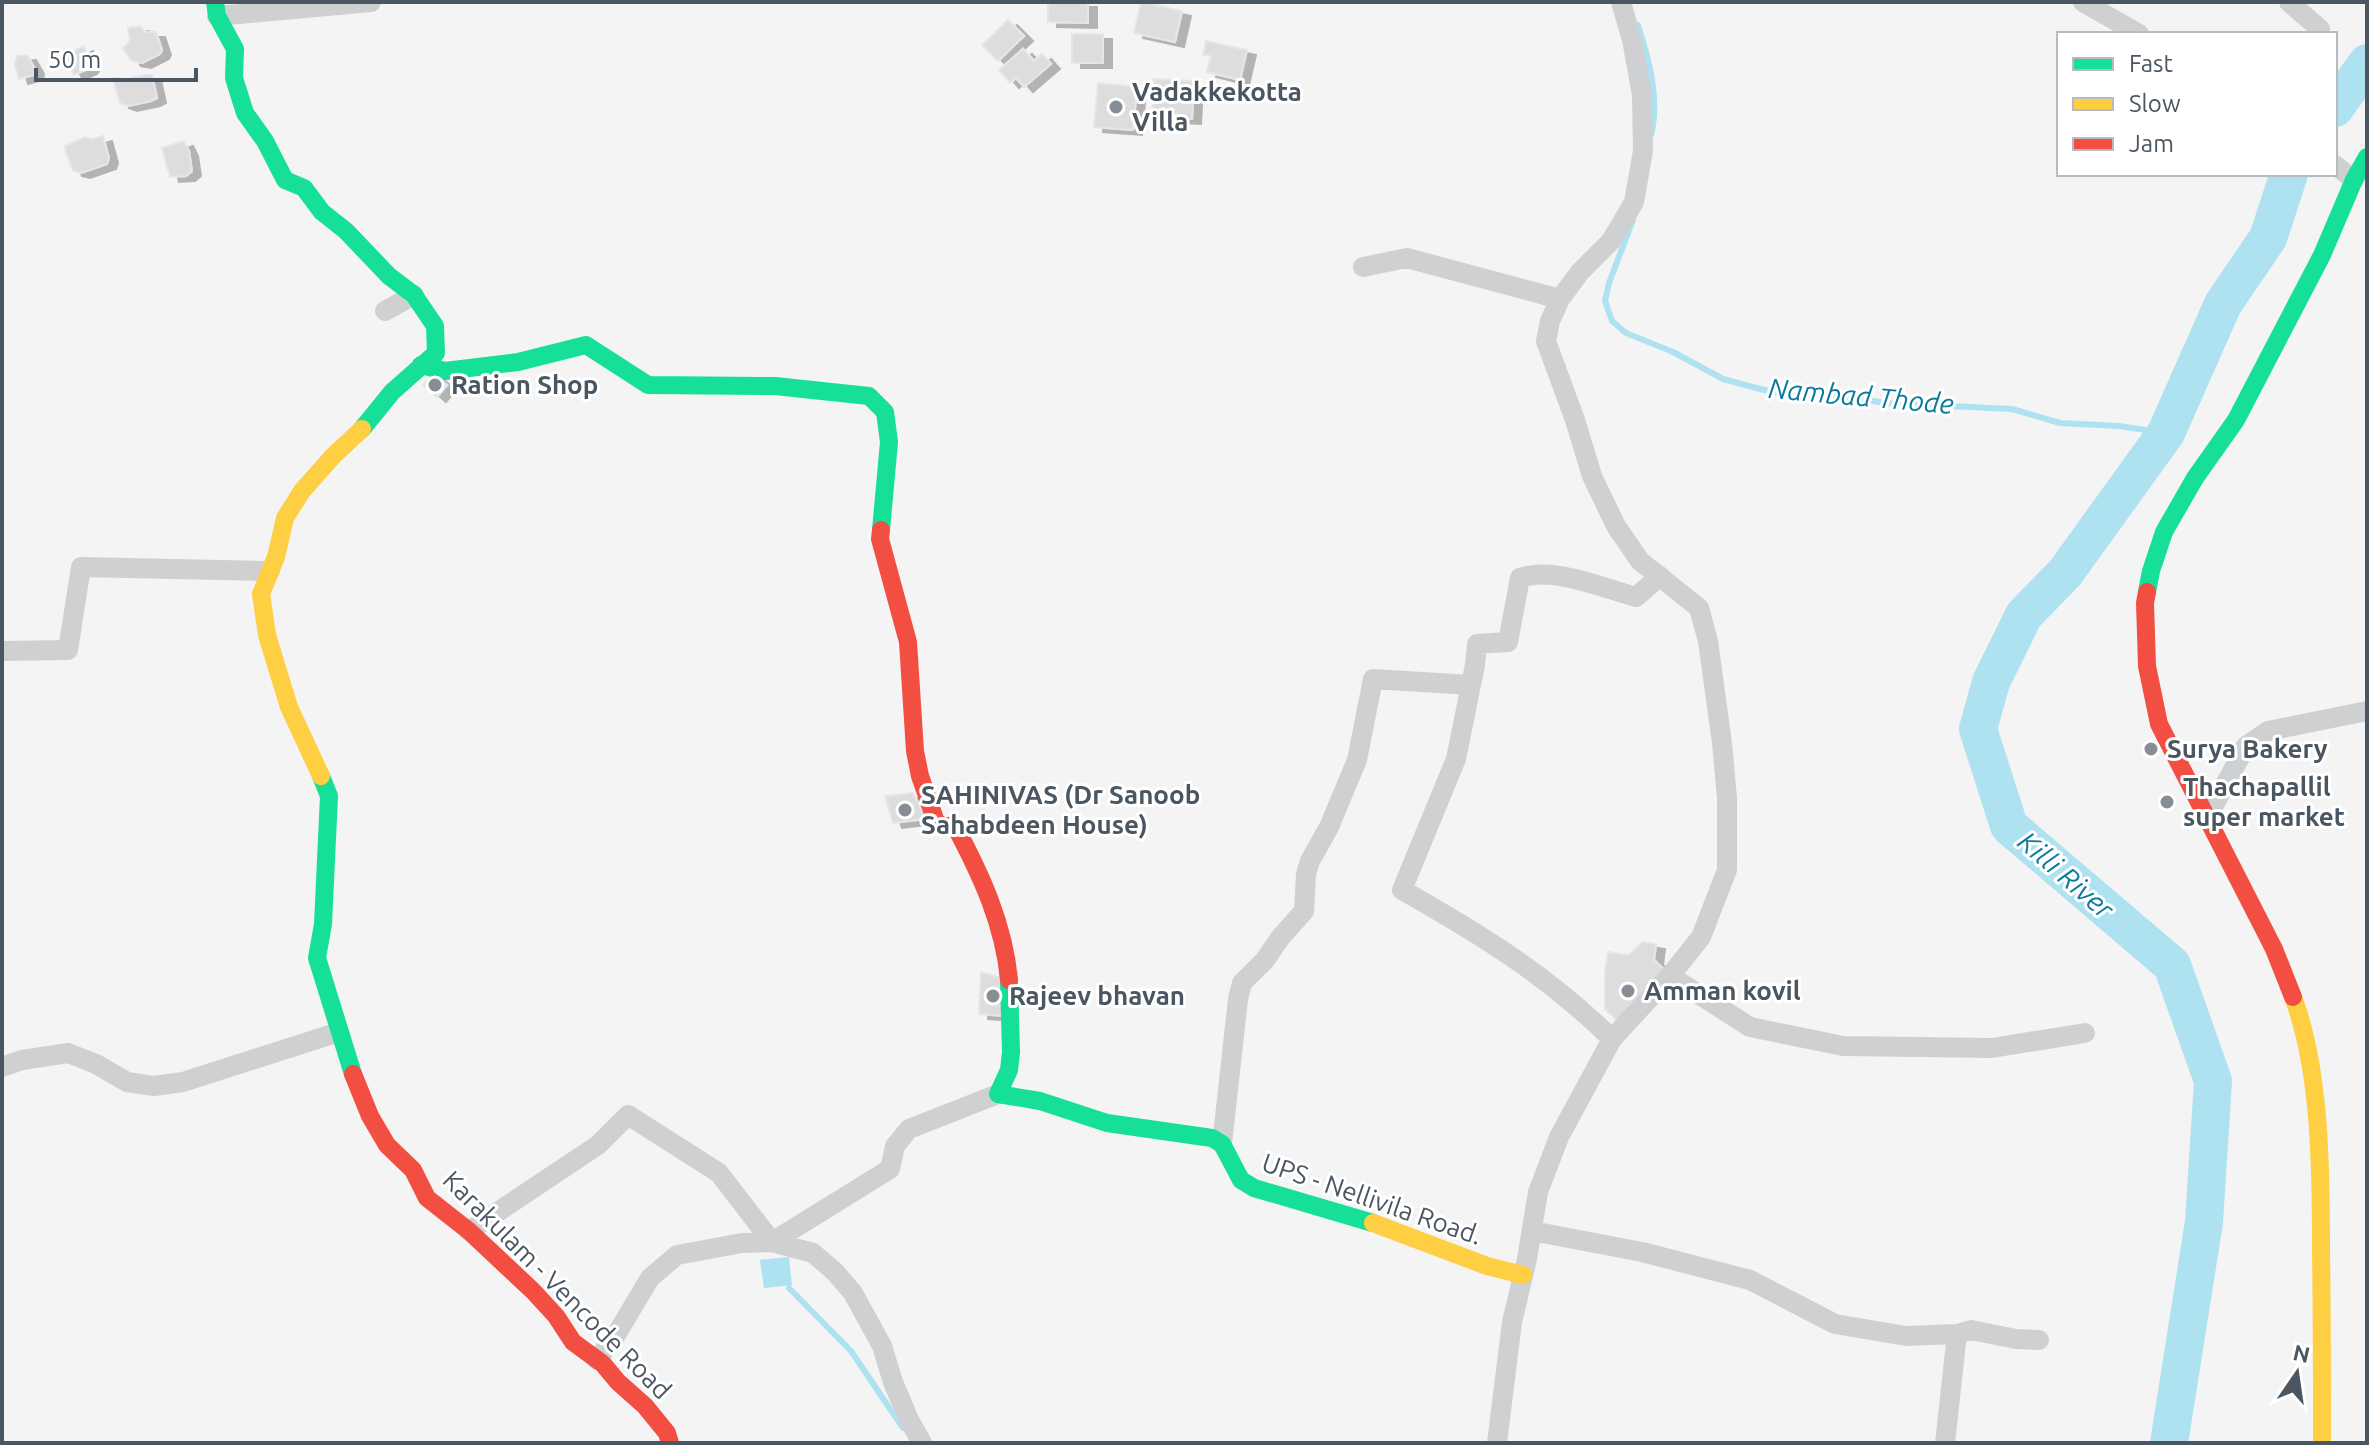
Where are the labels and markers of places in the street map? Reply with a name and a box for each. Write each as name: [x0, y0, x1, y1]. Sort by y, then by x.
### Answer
place label: Vadakkekotta Villa: [1132, 77, 1302, 136]
marker: Vadakkekotta Villa: [1107, 98, 1125, 116]
place label: Ration Shop: [451, 370, 598, 399]
marker: Ration Shop: [426, 376, 444, 394]
place label: Surya Bakery: [2167, 734, 2328, 763]
marker: Surya Bakery: [2142, 740, 2160, 758]
place label: Thachapallil super market: [2183, 772, 2345, 831]
place label: SAHINIVAS (Dr Sanoob Sahabdeen House): [921, 780, 1200, 839]
marker: Thachapallil super market: [2158, 793, 2176, 811]
marker: SAHINIVAS (Dr Sanoob Sahabdeen House): [896, 801, 914, 819]
place label: Amman kovil: [1644, 976, 1801, 1005]
place label: Rajeev bhavan: [1009, 981, 1185, 1010]
marker: Amman kovil: [1619, 982, 1637, 1000]
marker: Rajeev bhavan: [984, 987, 1002, 1005]

